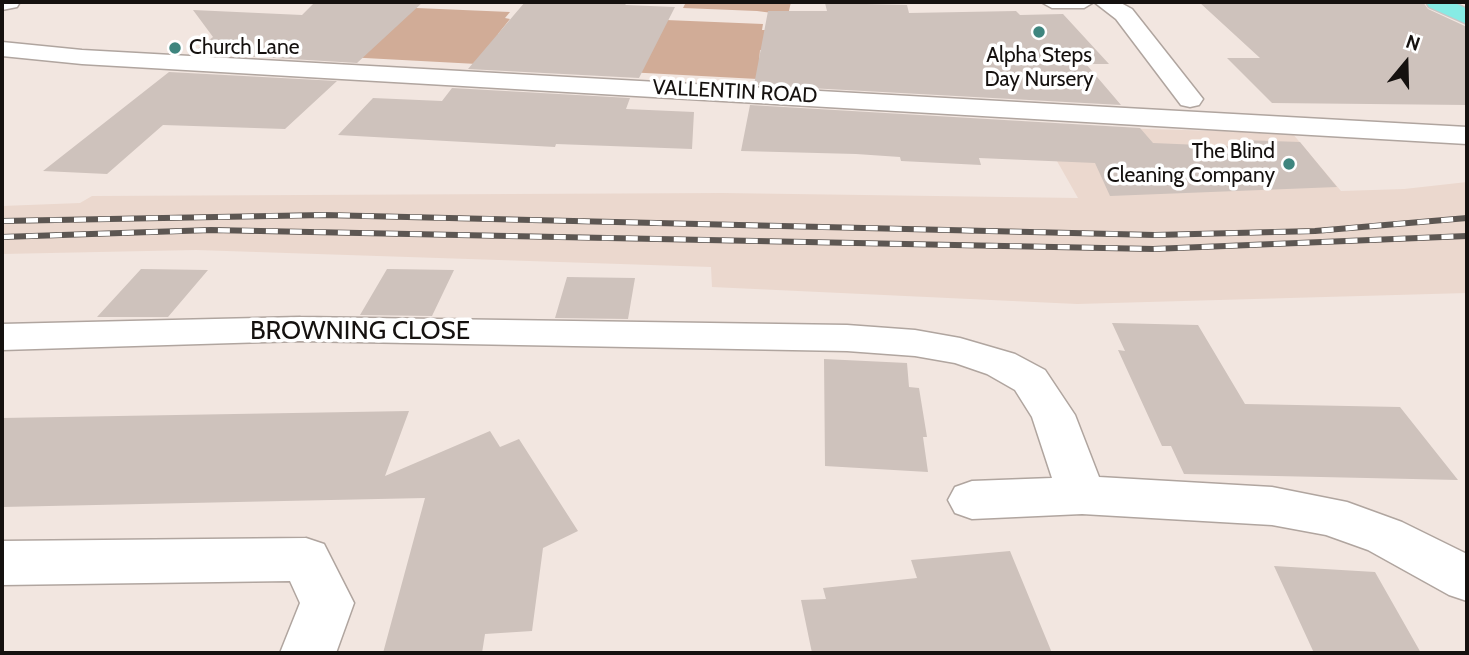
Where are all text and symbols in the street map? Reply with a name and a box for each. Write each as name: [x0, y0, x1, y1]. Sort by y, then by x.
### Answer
marker: Alpha Steps Day Nursery: [1031, 24, 1047, 40]
north arrow: [1371, 28, 1441, 98]
text: N: [1403, 30, 1423, 56]
place label: Church Lane: [189, 35, 299, 61]
marker: Church Lane: [167, 40, 183, 56]
place label: Alpha Steps Day Nursery: [985, 43, 1093, 93]
street label: VALLENTIN ROAD: [652, 75, 818, 109]
place label: The Blind Cleaning Company: [1107, 139, 1275, 189]
marker: The Blind Cleaning Company: [1281, 156, 1297, 172]
street label: BROWNING CLOSE: [250, 315, 470, 347]

